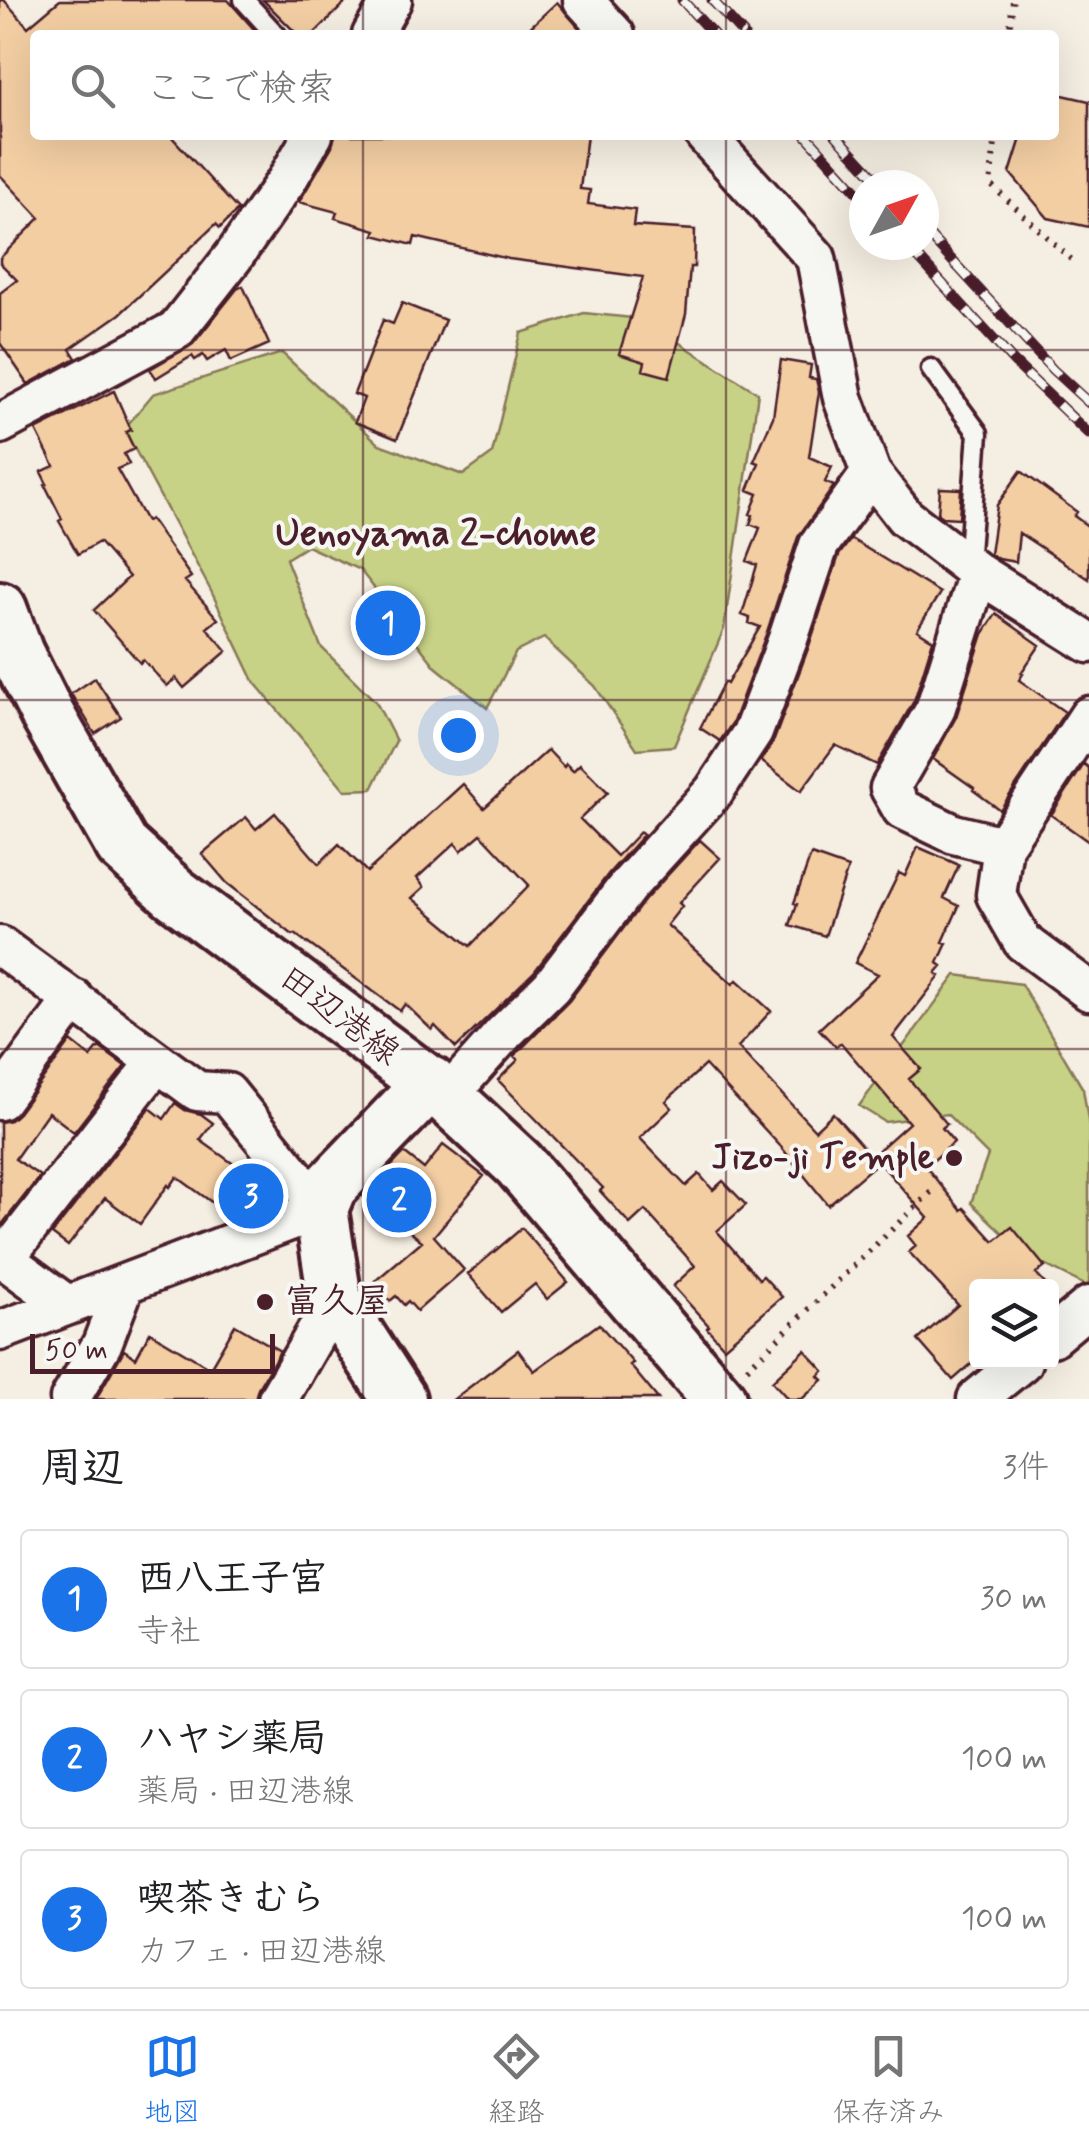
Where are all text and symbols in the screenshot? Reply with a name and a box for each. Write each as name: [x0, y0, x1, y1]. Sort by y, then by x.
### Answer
search box: [30, 30, 1059, 140]
icon: search: [65, 58, 120, 113]
text: ここで検索: [145, 65, 335, 114]
north arrow: [849, 170, 939, 260]
district label: Uenoyama 2-chome: [275, 510, 597, 559]
pin: 1: [356, 586, 420, 660]
your location: [433, 710, 484, 761]
street label: 田辺港線: [269, 955, 409, 1077]
place label: Jizo-ji Temple: [712, 1135, 935, 1181]
marker: Jizo-ji Temple: [943, 1147, 965, 1169]
pin: 3: [218, 1158, 284, 1234]
pin: 2: [366, 1162, 432, 1238]
place label: 富久屋: [285, 1279, 390, 1325]
map controls: [969, 1279, 1059, 1369]
button: layers: [969, 1279, 1059, 1369]
marker: 富久屋: [254, 1291, 276, 1313]
scale bar: [30, 1329, 275, 1374]
text: 50 m: [45, 1333, 108, 1370]
text: 周辺: [40, 1442, 124, 1497]
text: 3件: [1003, 1447, 1049, 1489]
text: 西八王子宮: [137, 1555, 327, 1604]
text: 1: [67, 1578, 82, 1620]
text: 30 m: [980, 1578, 1047, 1620]
text: 寺社: [137, 1611, 201, 1653]
text: ハヤシ薬局: [137, 1715, 327, 1764]
text: 2: [67, 1738, 82, 1780]
text: 100 m: [961, 1738, 1047, 1780]
text: 薬局 · 田辺港線: [137, 1771, 354, 1813]
text: 喫茶きむら: [137, 1875, 327, 1924]
text: 3: [67, 1898, 82, 1940]
text: 100 m: [961, 1898, 1047, 1940]
text: カフェ · 田辺港線: [137, 1931, 386, 1973]
tab: 地図: [144, 2029, 200, 2132]
tab: 経路: [488, 2029, 545, 2132]
tab: 保存済み: [833, 2029, 945, 2132]

